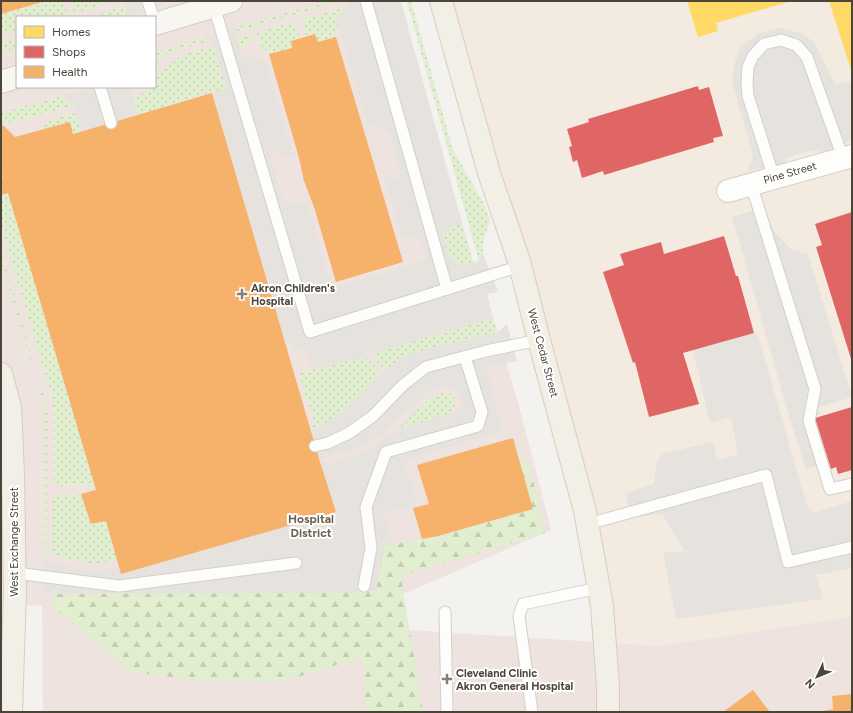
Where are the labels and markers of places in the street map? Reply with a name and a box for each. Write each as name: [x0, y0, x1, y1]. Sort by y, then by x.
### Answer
place label: Akron Children's Hospital: [251, 282, 335, 308]
marker: Akron Children's Hospital: [236, 288, 248, 300]
place label: Cleveland Clinic Akron General Hospital: [456, 667, 574, 693]
marker: Cleveland Clinic Akron General Hospital: [441, 673, 453, 685]

